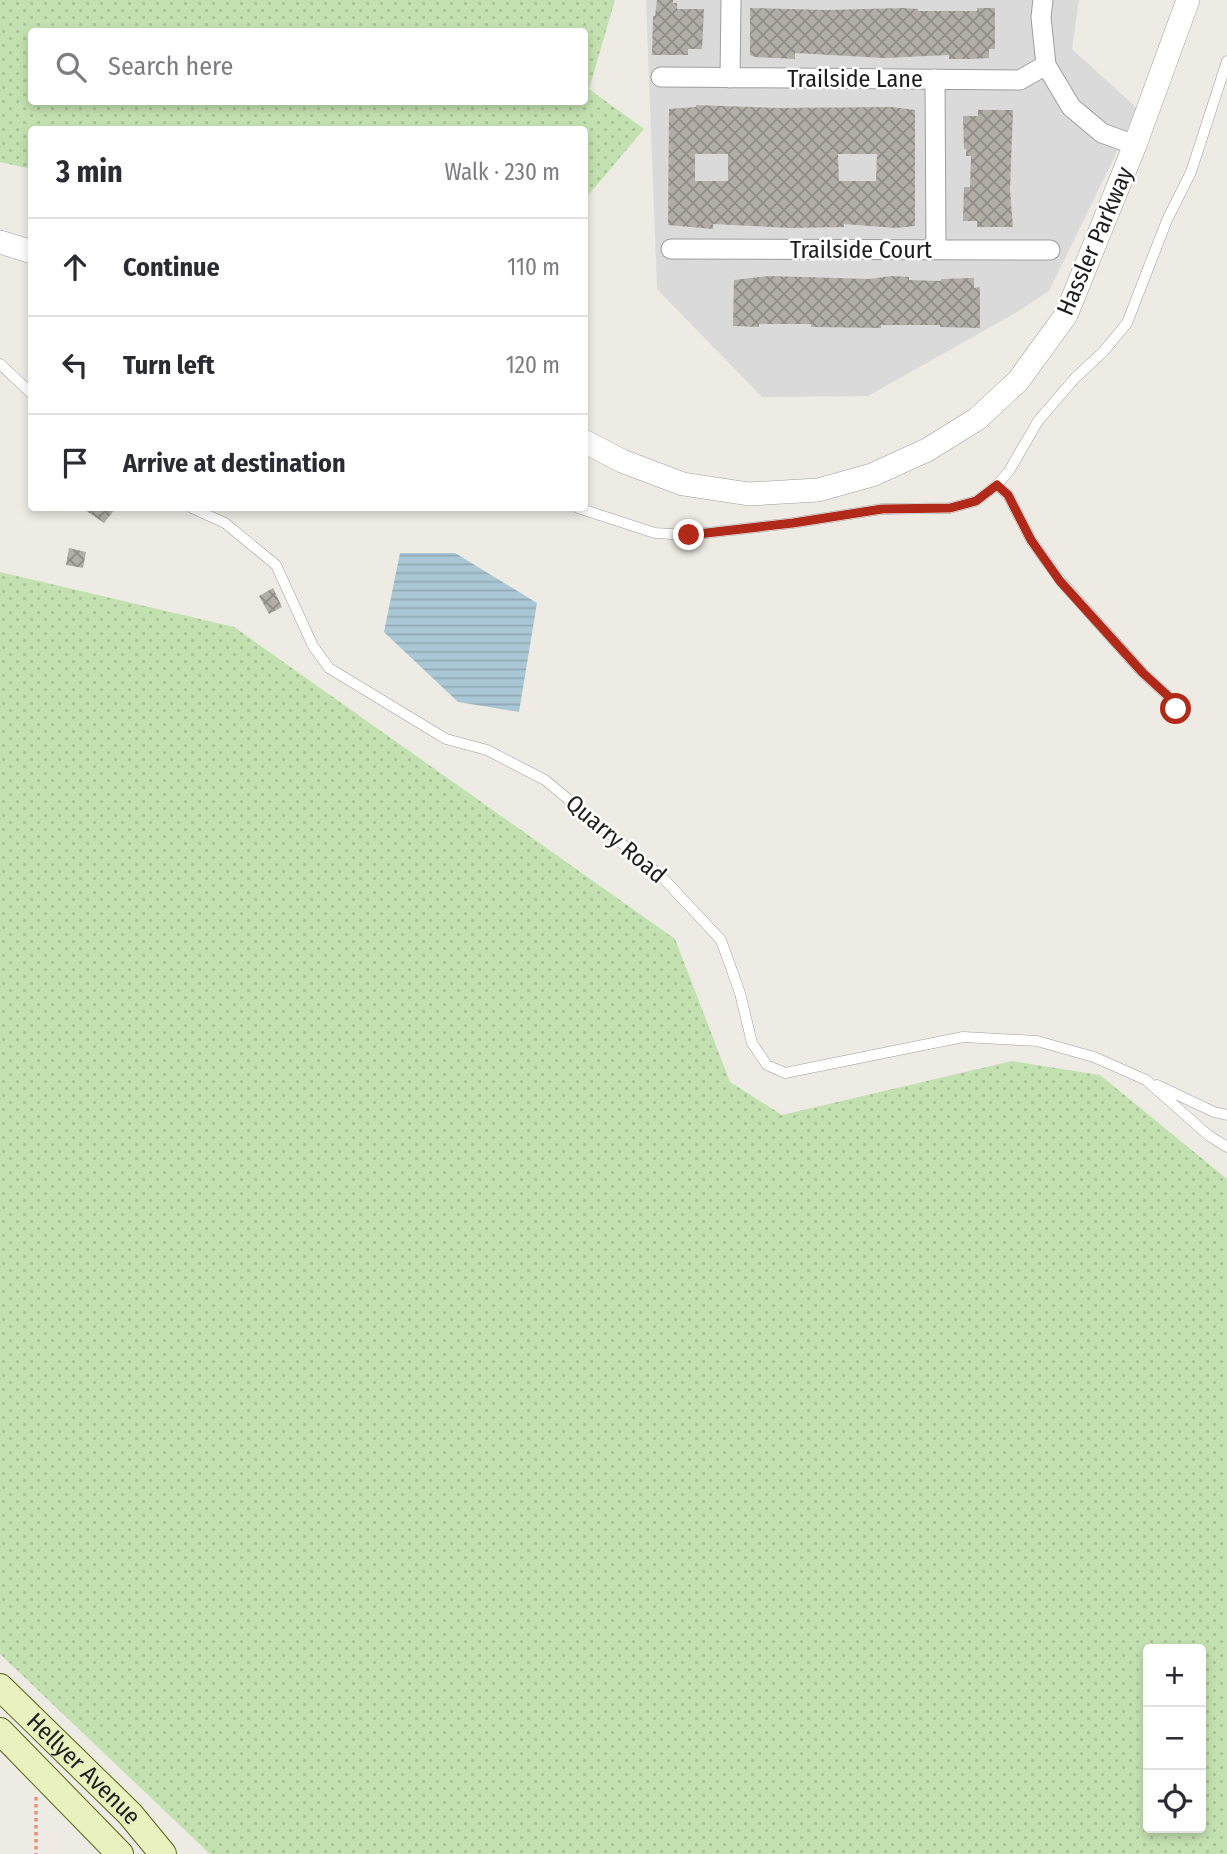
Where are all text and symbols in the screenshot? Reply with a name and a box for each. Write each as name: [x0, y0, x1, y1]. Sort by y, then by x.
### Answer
search box: [28, 28, 588, 105]
icon: search: [52, 48, 90, 86]
text: Search here: [108, 51, 233, 82]
street label: Trailside Lane: [787, 65, 923, 93]
text: 3 min: [56, 154, 123, 190]
text: Walk · 230 m: [444, 158, 560, 186]
street label: Hassler Parkway: [1051, 162, 1139, 319]
street label: Trailside Court: [790, 236, 932, 264]
icon: ahead: [56, 248, 94, 286]
text: Continue: [123, 252, 220, 283]
text: 110 m: [507, 253, 560, 281]
icon: left: [56, 346, 94, 384]
text: Turn left: [123, 350, 215, 381]
text: 120 m: [506, 351, 560, 379]
icon: arrive: [56, 444, 94, 482]
text: Arrive at destination: [123, 448, 346, 479]
route end: [673, 519, 704, 550]
route start: [1160, 693, 1191, 724]
street label: Quarry Road: [560, 789, 672, 889]
map controls: [1143, 1644, 1206, 1833]
button: +: [1143, 1644, 1206, 1707]
street label: Hellyer Avenue: [21, 1707, 147, 1830]
button: −: [1143, 1707, 1206, 1770]
button: locate: [1143, 1770, 1206, 1833]

